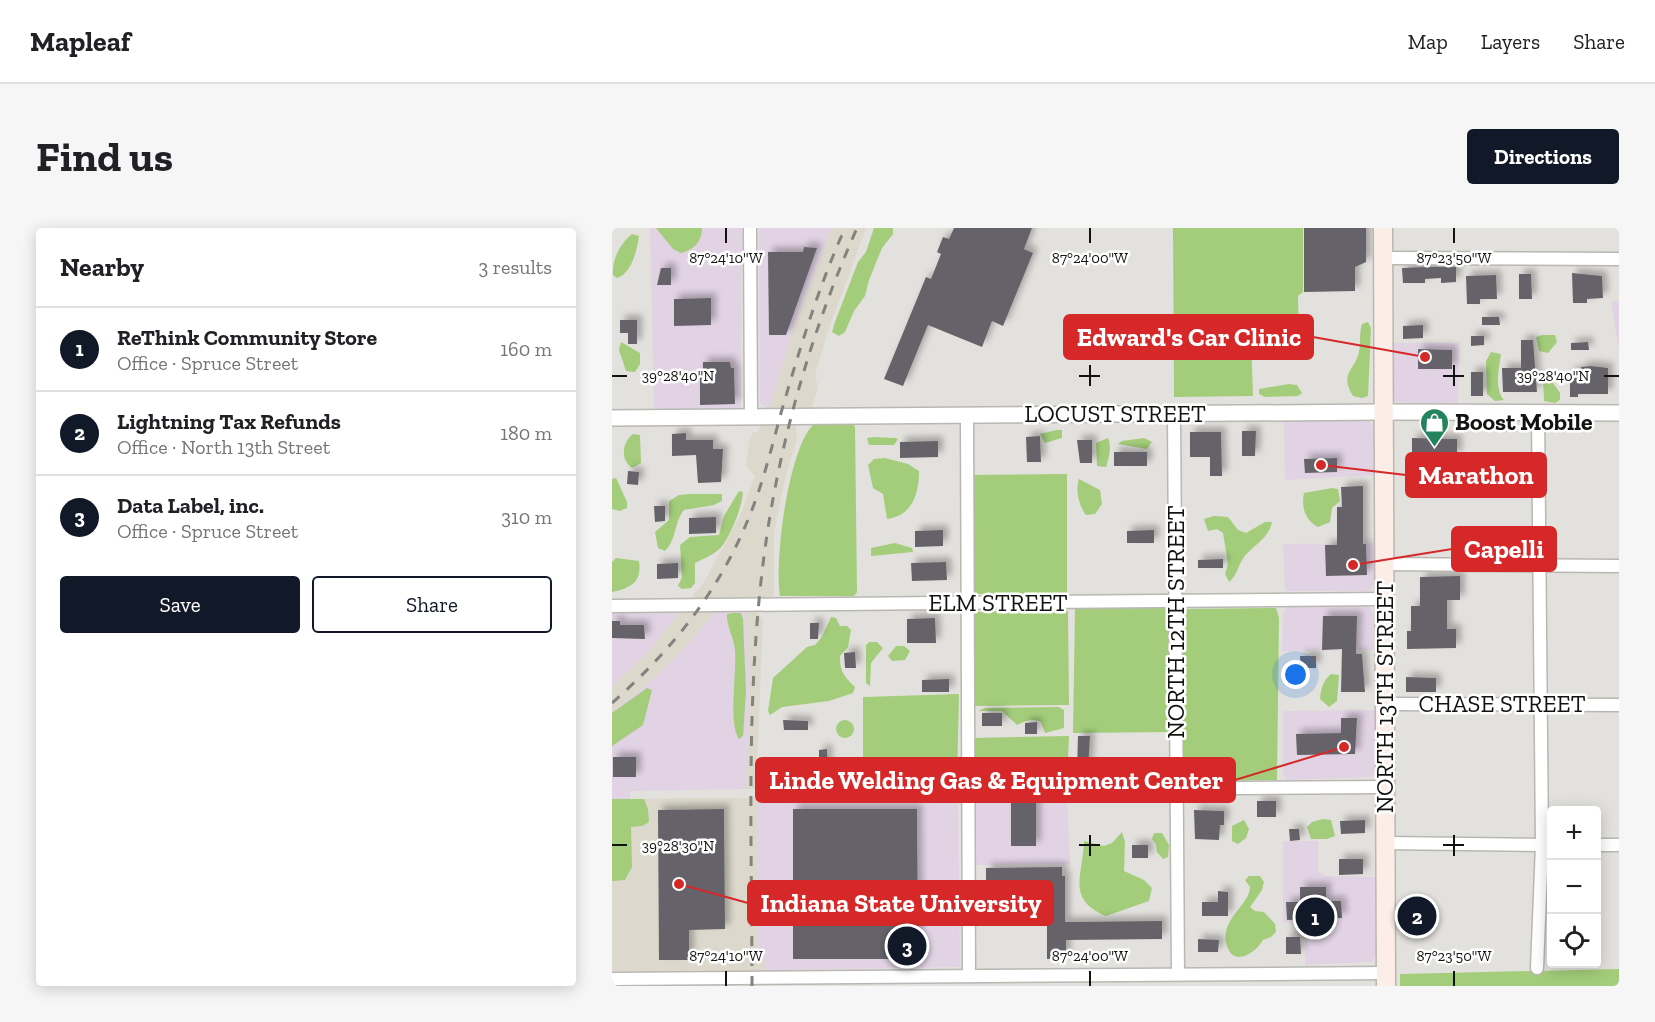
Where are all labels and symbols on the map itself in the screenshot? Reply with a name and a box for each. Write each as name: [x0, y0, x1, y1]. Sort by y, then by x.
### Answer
text: 87°24'10"W: [689, 249, 763, 267]
text: 87°24'00"W: [1052, 249, 1128, 267]
text: 87°23'50"W: [1417, 249, 1491, 267]
callout: Edward's Car Clinic: [1064, 315, 1313, 359]
text: Edward's Car Clinic: [1077, 321, 1301, 353]
text: 39°28'40"N: [642, 367, 714, 385]
text: 39°28'40"N: [1517, 367, 1589, 385]
street label: LOCUST STREET: [1024, 399, 1206, 428]
shop icon: Boost Mobile: [1418, 406, 1450, 448]
place label: Boost Mobile: [1455, 407, 1593, 436]
callout: Marathon: [1406, 453, 1546, 497]
text: Marathon: [1418, 459, 1534, 491]
street label: NORTH 12TH STREET: [1161, 505, 1190, 739]
callout: Capelli: [1452, 527, 1556, 571]
text: Capelli: [1464, 533, 1544, 565]
street label: NORTH 13TH STREET: [1370, 581, 1399, 813]
street label: ELM STREET: [928, 588, 1068, 617]
your location: [1281, 660, 1310, 689]
street label: CHASE STREET: [1418, 689, 1586, 718]
callout: Linde Welding Gas & Equipment Center: [756, 758, 1235, 802]
text: Linde Welding Gas & Equipment Center: [769, 764, 1223, 796]
text: 39°28'30"N: [642, 837, 714, 855]
callout: Indiana State University: [748, 881, 1053, 925]
text: Indiana State University: [760, 887, 1042, 919]
pin: 1: [1296, 894, 1334, 940]
pin: 2: [1398, 894, 1436, 938]
pin: 3: [888, 924, 926, 968]
text: 87°24'10"W: [689, 947, 763, 965]
text: 87°24'00"W: [1052, 947, 1128, 965]
text: 87°23'50"W: [1417, 947, 1491, 965]

